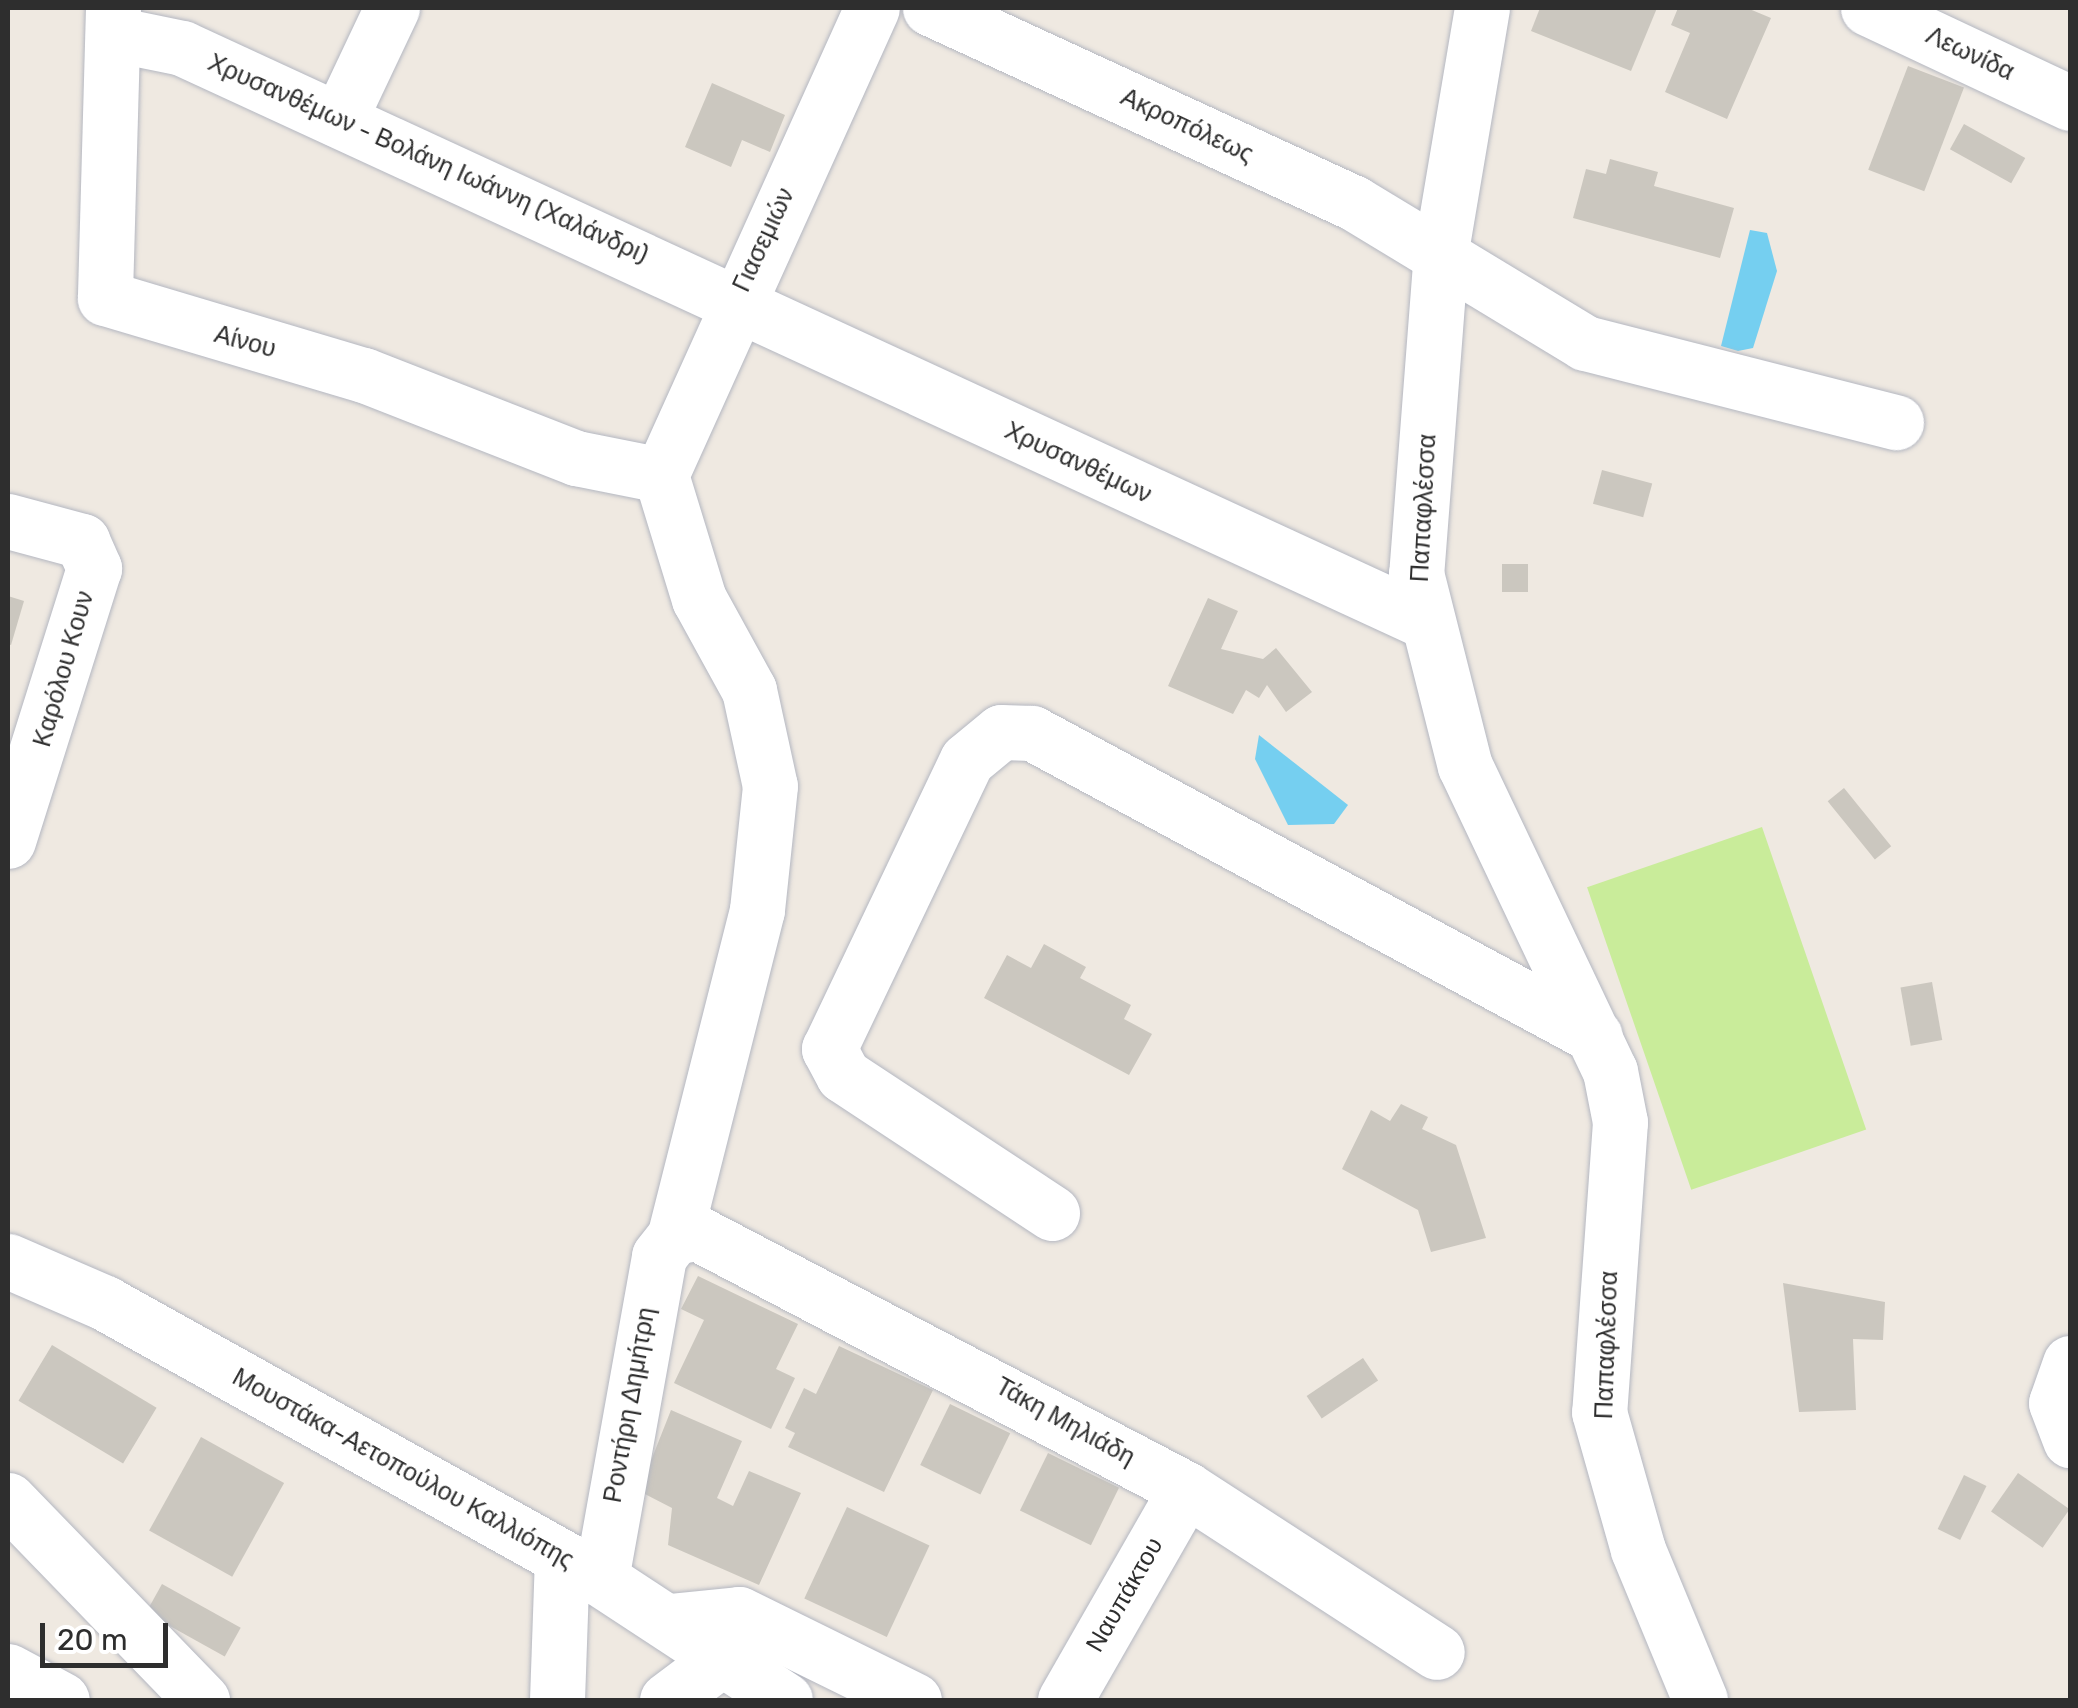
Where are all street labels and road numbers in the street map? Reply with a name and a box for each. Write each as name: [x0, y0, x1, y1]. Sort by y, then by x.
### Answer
street label: Λεωνίδα: [1921, 21, 2019, 87]
street label: Χρυσανθέμων - Βολάνη Ιωάννη (Χαλάνδρι): [203, 48, 653, 270]
street label: Ακροπόλεως: [1116, 82, 1258, 170]
street label: Γιασεμιών: [727, 183, 801, 297]
street label: Αίνου: [211, 319, 279, 365]
street label: Χρυσανθέμων: [1000, 416, 1156, 510]
street label: Παπαφλέσσα: [1405, 433, 1443, 583]
street label: Καρόλου Κουν: [27, 588, 101, 750]
street label: Παπαφλέσσα: [1589, 1270, 1625, 1420]
street label: Ροντήρη Δημήτρη: [598, 1305, 662, 1505]
street label: Μουστάκα-Αετοπούλου Καλλιόπης: [227, 1362, 579, 1576]
street label: Τάκη Μηλιάδη: [990, 1371, 1140, 1473]
street label: Ναυπάκτου: [1080, 1532, 1170, 1658]

